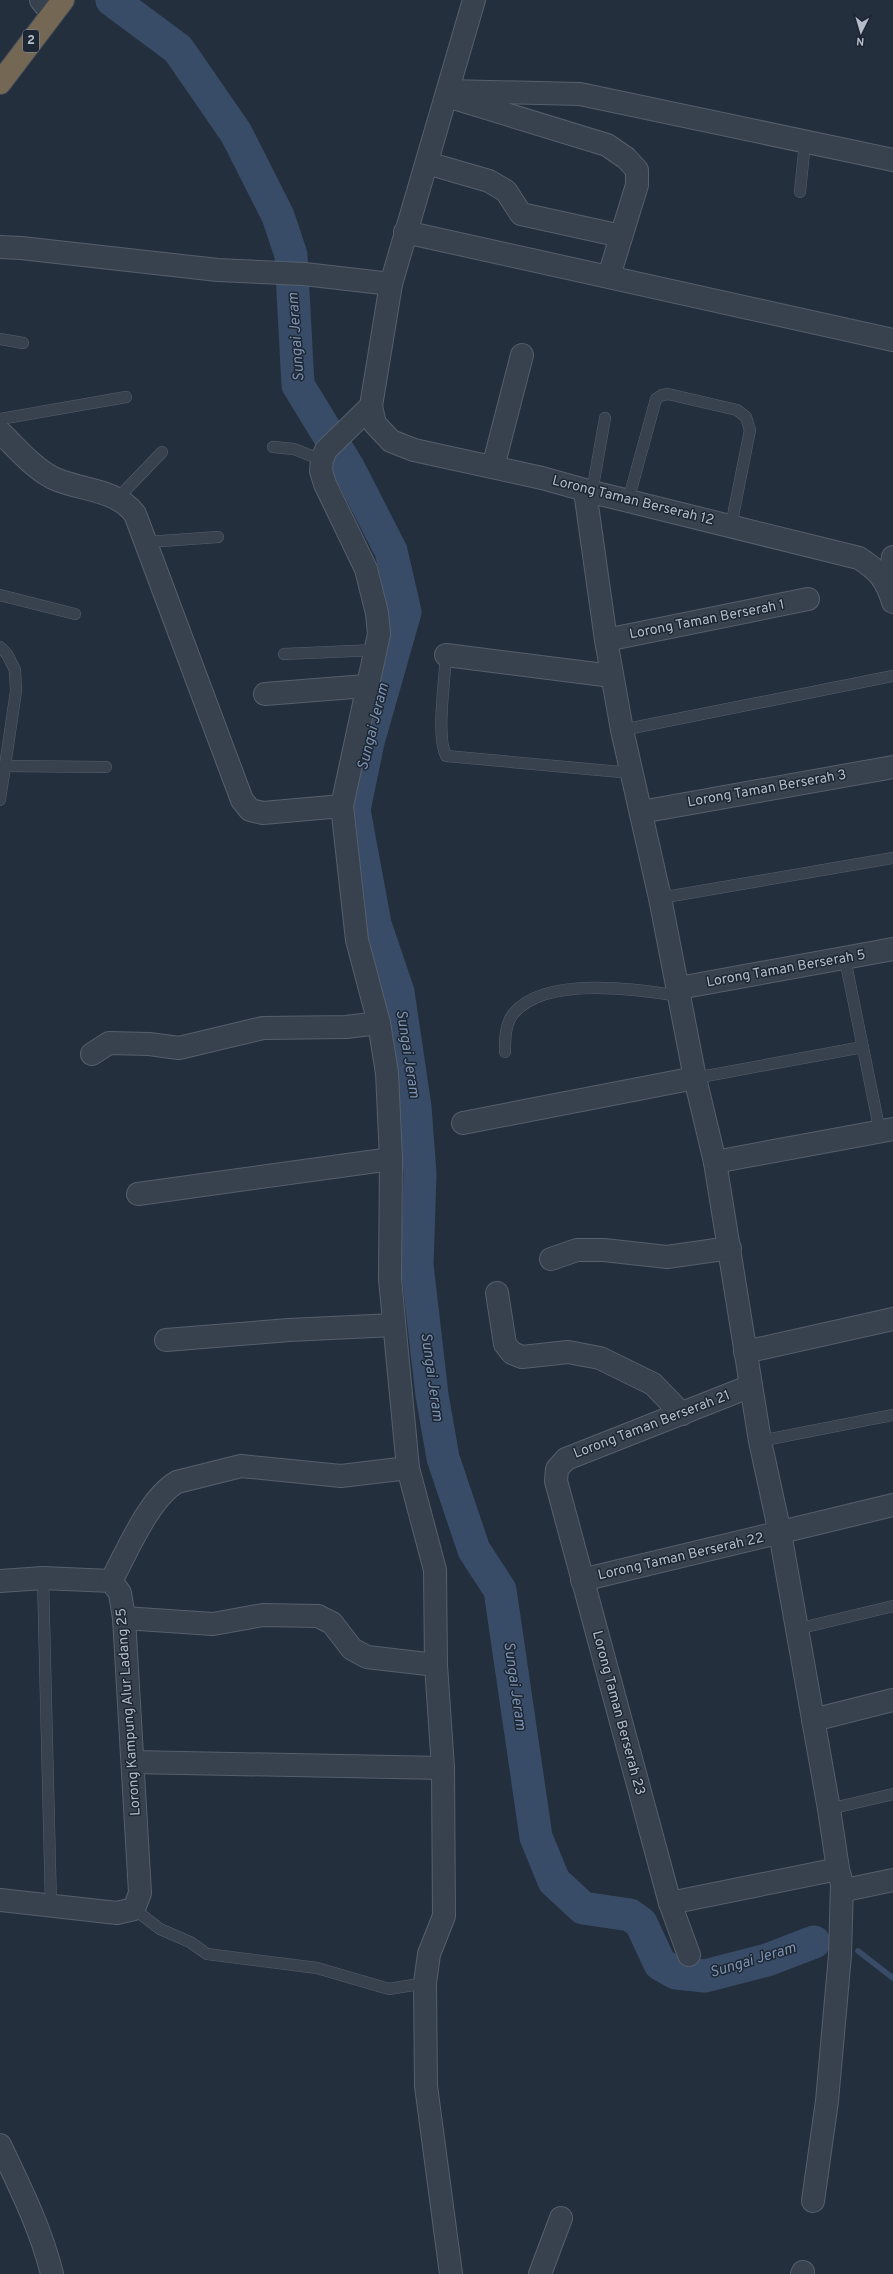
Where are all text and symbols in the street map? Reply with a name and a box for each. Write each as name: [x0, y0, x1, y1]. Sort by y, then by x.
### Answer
north arrow: [841, 12, 881, 52]
road number: 2: [23, 30, 39, 52]
text: N: [856, 34, 865, 48]
water label: Sungai Jeram: [284, 291, 310, 382]
street label: Lorong Taman Berserah 12: [550, 473, 716, 529]
street label: Lorong Taman Berserah 1: [628, 597, 786, 643]
water label: Sungai Jeram: [354, 681, 394, 773]
street label: Lorong Taman Berserah 3: [686, 767, 848, 811]
street label: Lorong Taman Berserah 5: [705, 947, 867, 991]
water label: Sungai Jeram: [391, 1009, 423, 1100]
water label: Sungai Jeram: [415, 1332, 447, 1423]
street label: Lorong Taman Berserah 21: [571, 1387, 733, 1463]
street label: Lorong Taman Berserah 22: [596, 1530, 766, 1584]
street label: Lorong Kampung Alur Ladang 25: [113, 1608, 145, 1816]
street label: Lorong Taman Berserah 23: [588, 1629, 648, 1797]
water label: Sungai Jeram: [498, 1641, 530, 1732]
water label: Sungai Jeram: [708, 1939, 799, 1983]

